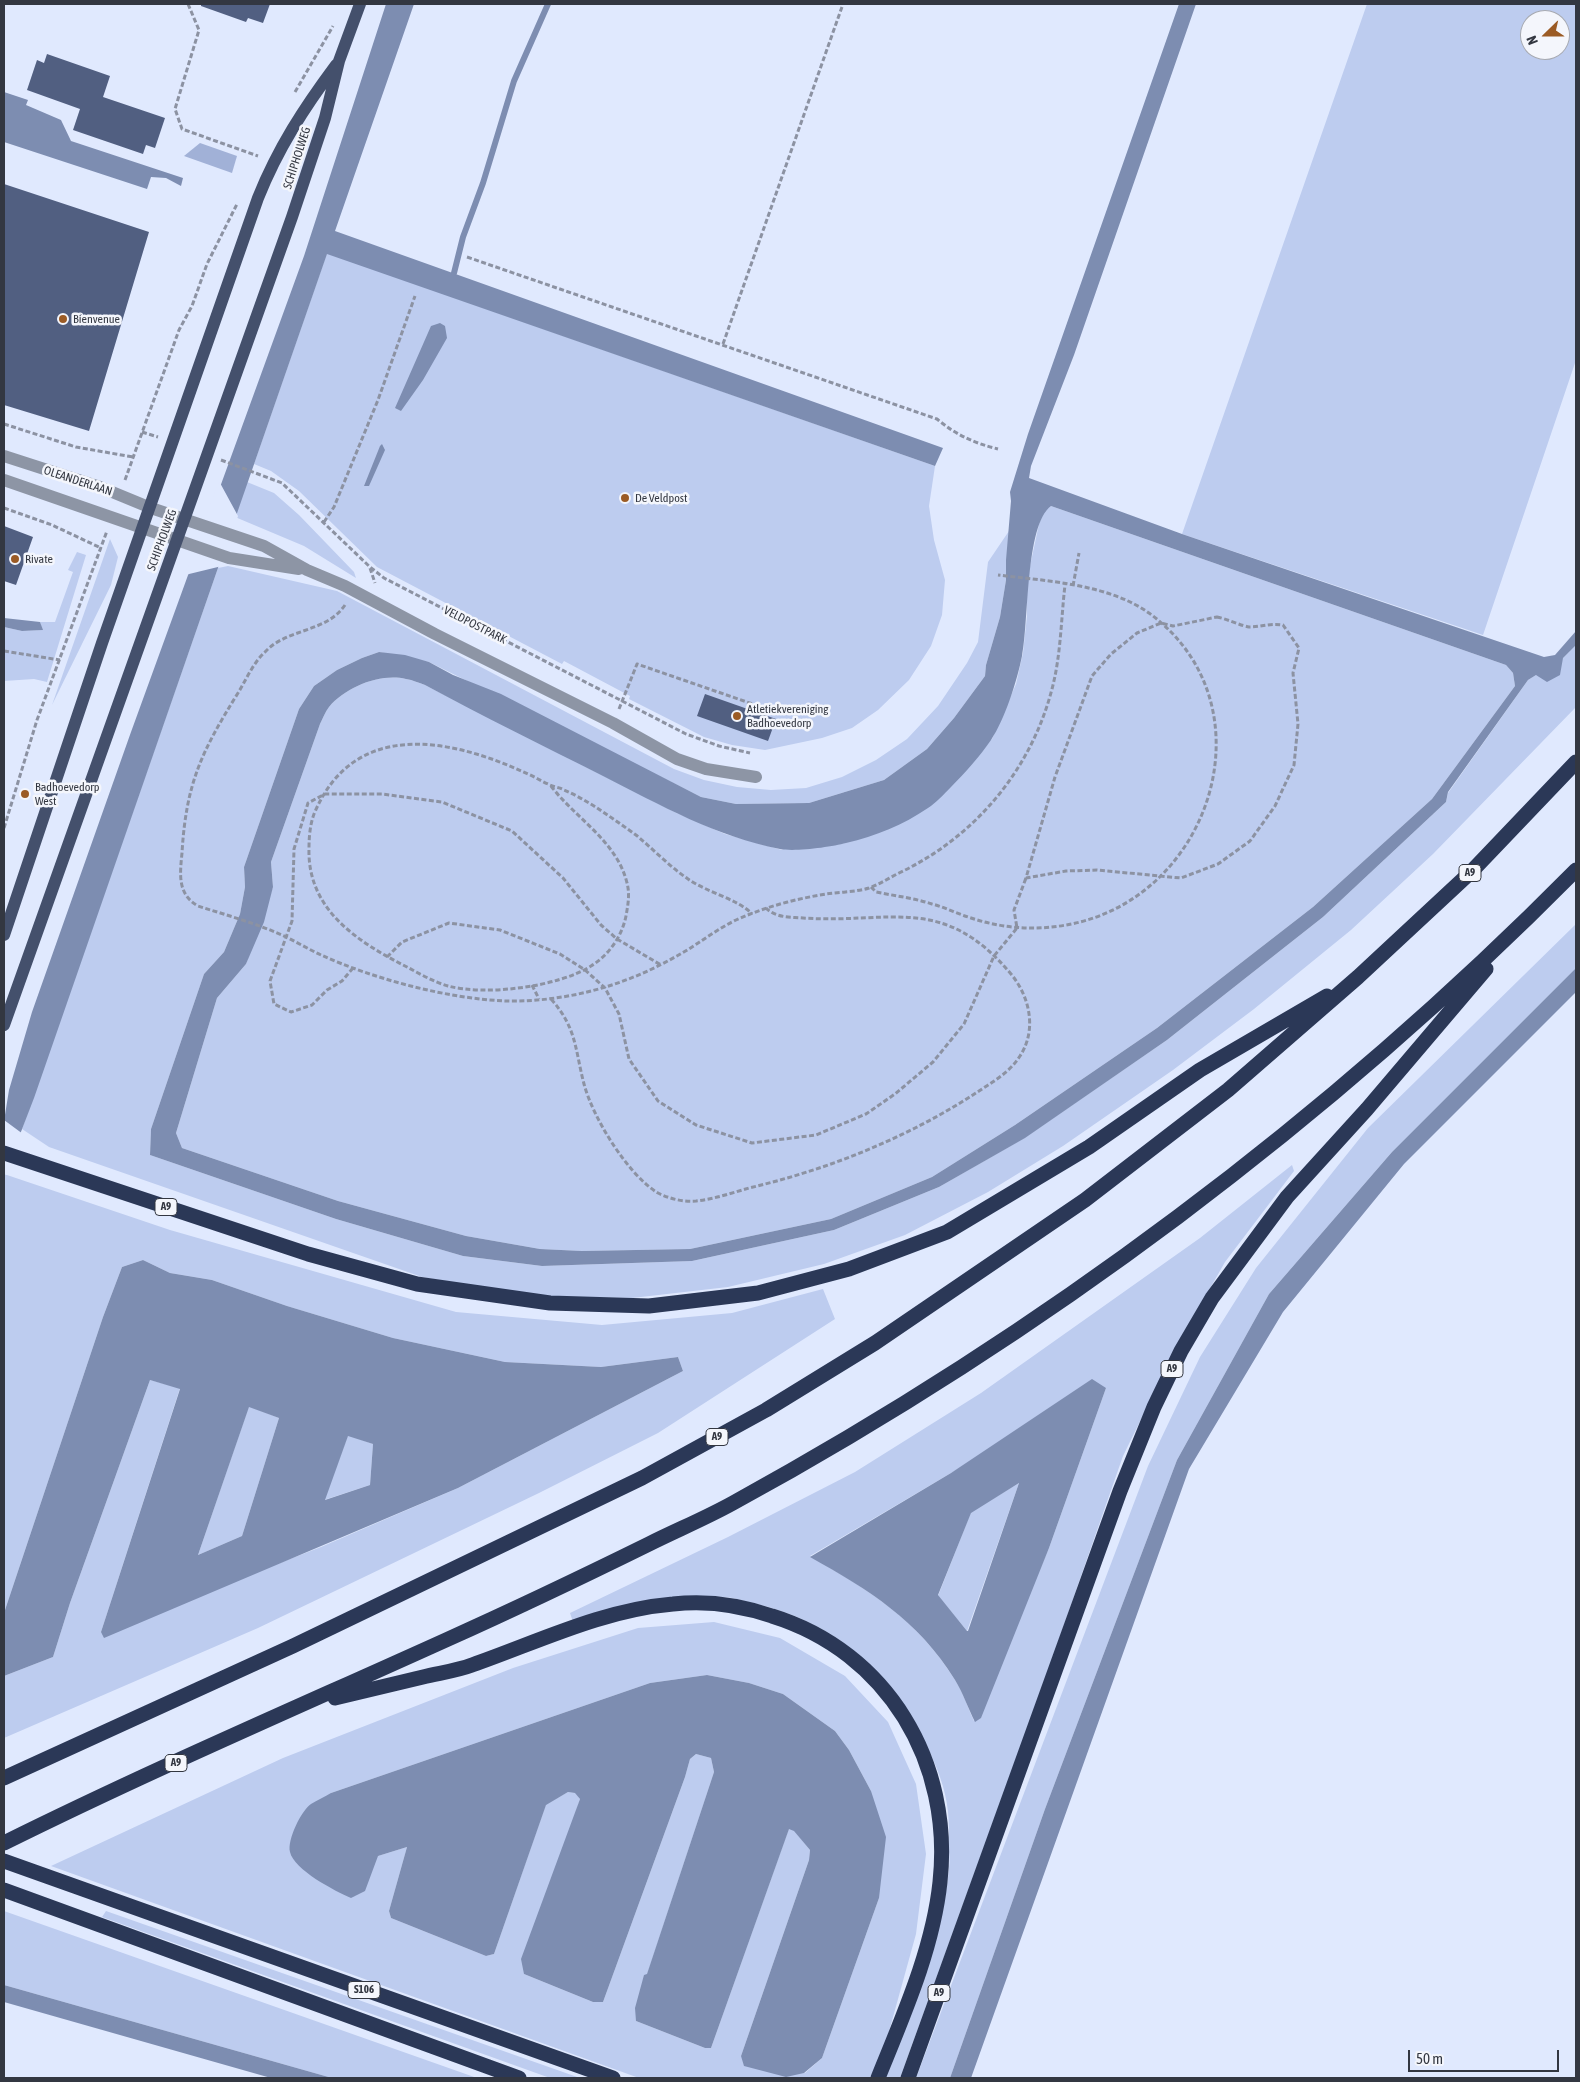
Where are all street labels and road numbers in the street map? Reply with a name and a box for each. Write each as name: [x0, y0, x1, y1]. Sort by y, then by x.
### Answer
street label: SCHIPHOLWEG: [280, 125, 314, 191]
street label: OLEANDERLAAN: [42, 463, 114, 499]
street label: SCHIPHOLWEG: [144, 507, 180, 573]
street label: VELDPOSTPARK: [441, 603, 509, 647]
road number: A9: [1459, 864, 1481, 881]
road number: A9: [155, 1198, 177, 1216]
road number: A9: [1161, 1360, 1183, 1378]
road number: A9: [706, 1428, 728, 1445]
road number: A9: [165, 1755, 187, 1772]
road number: S106: [348, 1982, 380, 1998]
road number: A9: [928, 1985, 950, 2002]

